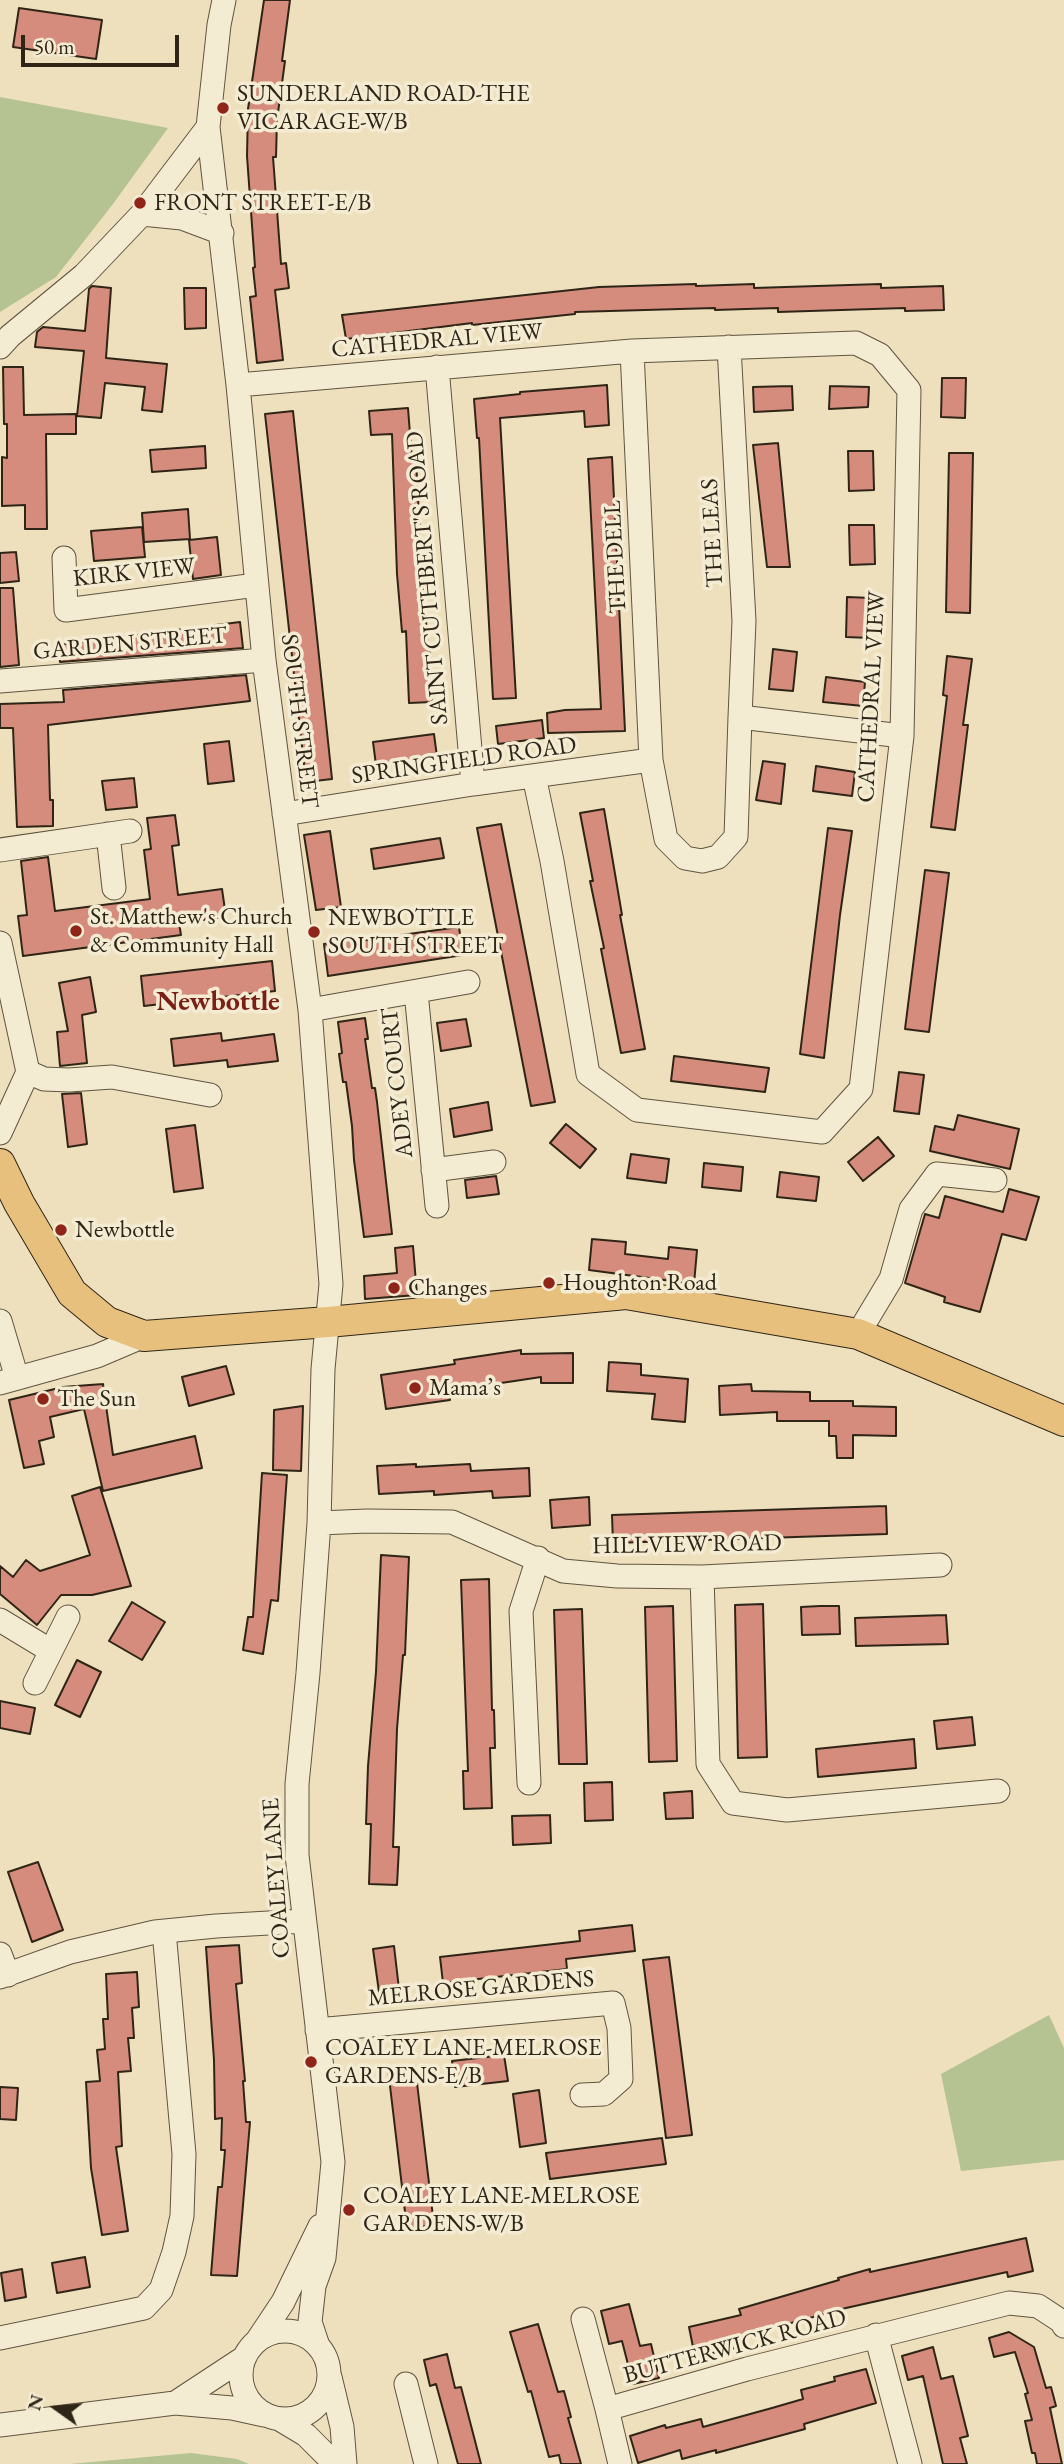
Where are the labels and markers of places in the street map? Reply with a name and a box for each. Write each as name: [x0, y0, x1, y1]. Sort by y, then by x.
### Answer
place label: SUNDERLAND ROAD-THE VICARAGE-W/B: [237, 80, 530, 136]
marker: SUNDERLAND ROAD-THE VICARAGE-W/B: [215, 100, 231, 116]
place label: FRONT STREET-E/B: [154, 189, 371, 217]
marker: FRONT STREET-E/B: [132, 195, 148, 211]
place label: St. Matthew's Church & Community Hall: [90, 903, 293, 959]
place label: NEWBOTTLE SOUTH STREET: [328, 904, 503, 960]
marker: St. Matthew's Church & Community Hall: [68, 923, 84, 939]
marker: NEWBOTTLE SOUTH STREET: [306, 924, 322, 940]
place label: Newbottle: [75, 1216, 174, 1244]
marker: Newbottle: [53, 1222, 69, 1238]
place label: Houghton Road: [563, 1269, 717, 1297]
place label: Changes: [408, 1274, 487, 1302]
marker: Houghton Road: [541, 1275, 557, 1291]
marker: Changes: [386, 1280, 402, 1296]
place label: Mama’s: [429, 1374, 501, 1402]
marker: Mama’s: [407, 1380, 423, 1396]
place label: The Sun: [57, 1385, 136, 1413]
marker: The Sun: [35, 1391, 51, 1407]
place label: COALEY LANE-MELROSE GARDENS-E/B: [325, 2034, 602, 2090]
marker: COALEY LANE-MELROSE GARDENS-E/B: [303, 2054, 319, 2070]
place label: COALEY LANE-MELROSE GARDENS-W/B: [363, 2182, 640, 2238]
marker: COALEY LANE-MELROSE GARDENS-W/B: [341, 2202, 357, 2218]

